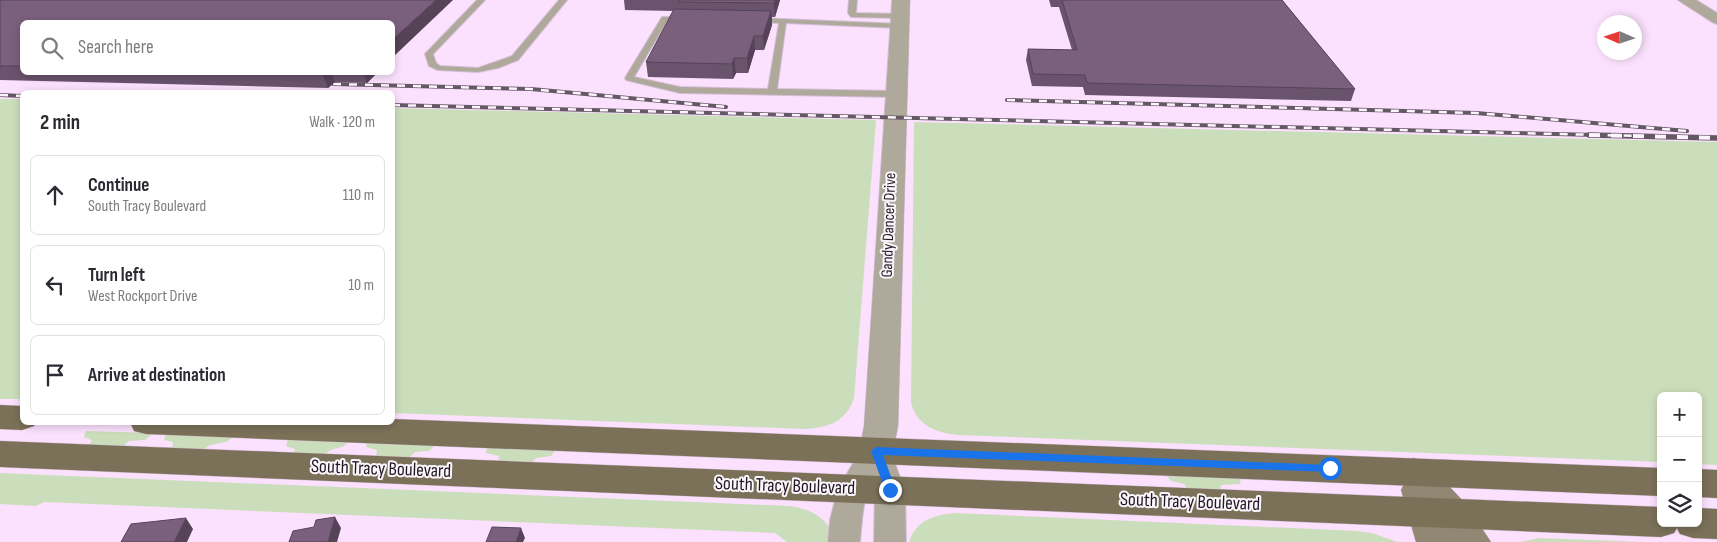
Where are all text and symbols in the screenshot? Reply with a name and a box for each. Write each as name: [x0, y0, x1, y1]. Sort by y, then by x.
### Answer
north arrow: [1597, 15, 1642, 60]
search box: [20, 20, 395, 75]
icon: search: [38, 34, 66, 62]
text: Search here: [78, 36, 154, 59]
text: 2 min: [40, 110, 80, 135]
text: Walk · 120 m: [309, 113, 375, 132]
street label: Gandy Dancer Drive: [878, 172, 900, 278]
text: Continue: [88, 174, 149, 197]
icon: ahead: [41, 181, 69, 209]
text: 110 m: [343, 186, 374, 205]
text: South Tracy Boulevard: [88, 197, 206, 216]
text: Turn left: [88, 264, 145, 287]
icon: left: [41, 271, 69, 299]
text: 10 m: [348, 276, 374, 295]
text: West Rockport Drive: [88, 287, 198, 306]
icon: arrive: [41, 361, 69, 389]
text: Arrive at destination: [88, 364, 226, 387]
map controls: [1657, 392, 1702, 527]
button: +: [1657, 392, 1702, 437]
button: −: [1657, 437, 1702, 482]
street label: South Tracy Boulevard: [310, 455, 452, 483]
route start: [1319, 457, 1342, 480]
street label: South Tracy Boulevard: [714, 472, 856, 500]
route end: [879, 479, 902, 502]
button: layers: [1657, 482, 1702, 527]
street label: South Tracy Boulevard: [1119, 488, 1261, 516]

